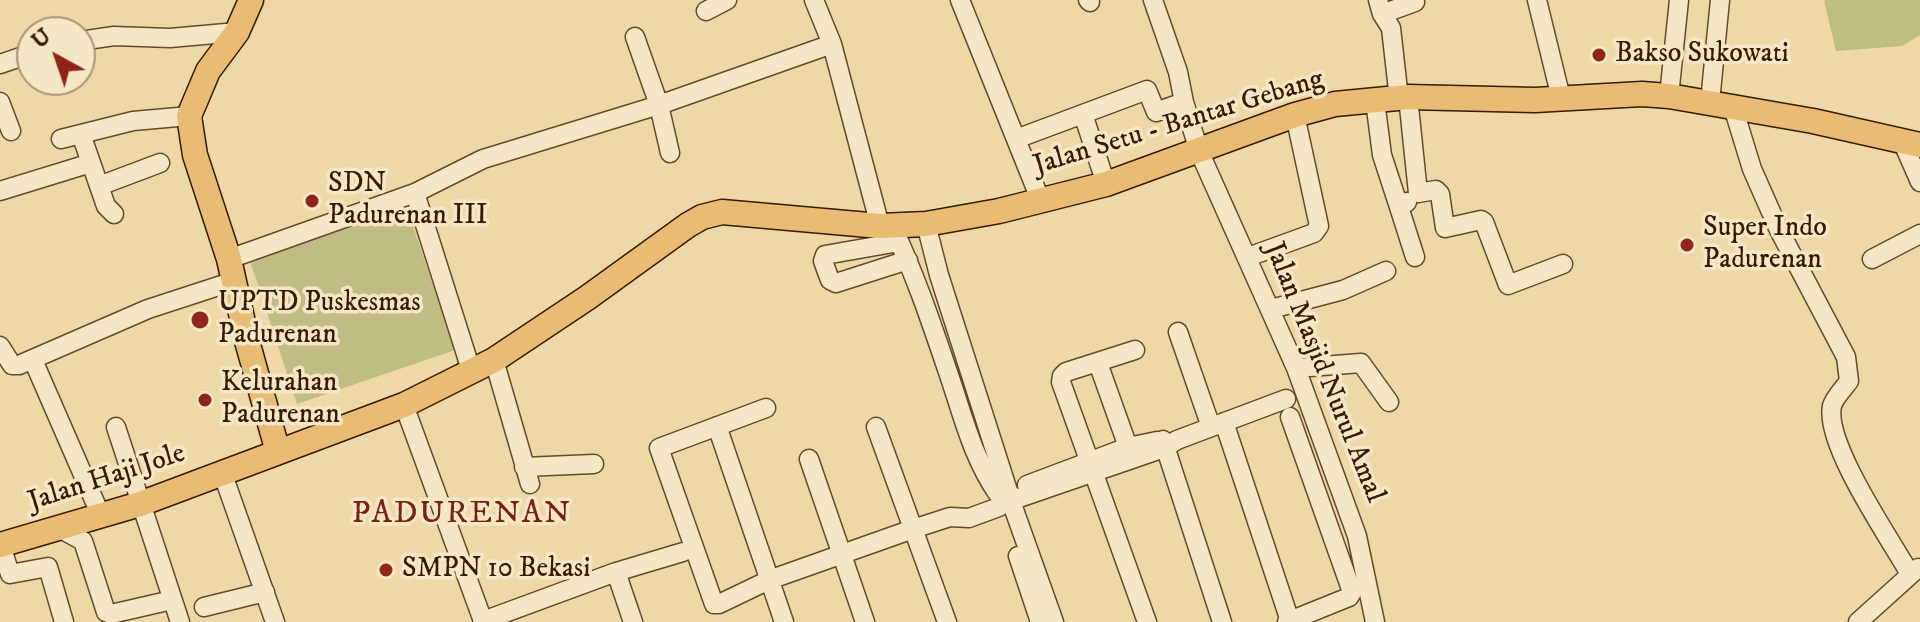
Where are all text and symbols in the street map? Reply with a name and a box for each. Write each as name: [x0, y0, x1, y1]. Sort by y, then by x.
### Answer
north arrow: [16, 16, 96, 96]
text: U: [26, 23, 57, 55]
place label: Bakso Sukowati: [1615, 38, 1789, 72]
marker: Bakso Sukowati: [1590, 46, 1608, 64]
street label: Jalan Setu - Bantar Gebang: [1030, 64, 1328, 184]
place label: SDN Padurenan III: [328, 168, 487, 234]
marker: SDN Padurenan III: [303, 192, 321, 210]
place label: Super Indo Padurenan: [1703, 212, 1827, 278]
marker: Super Indo Padurenan: [1678, 236, 1696, 254]
street label: Jalan Masjid Nurul Amal: [1255, 238, 1391, 508]
place label: UPTD Puskesmas Padurenan: [218, 287, 421, 353]
marker: UPTD Puskesmas Padurenan: [189, 309, 211, 331]
place label: Kelurahan Padurenan: [221, 367, 340, 433]
marker: Kelurahan Padurenan: [196, 391, 214, 409]
street label: Jalan Haji Jole: [24, 438, 190, 520]
district label: PADURENAN: [352, 496, 572, 534]
place label: SMPN 10 Bekasi: [402, 553, 590, 587]
marker: SMPN 10 Bekasi: [377, 561, 395, 579]

